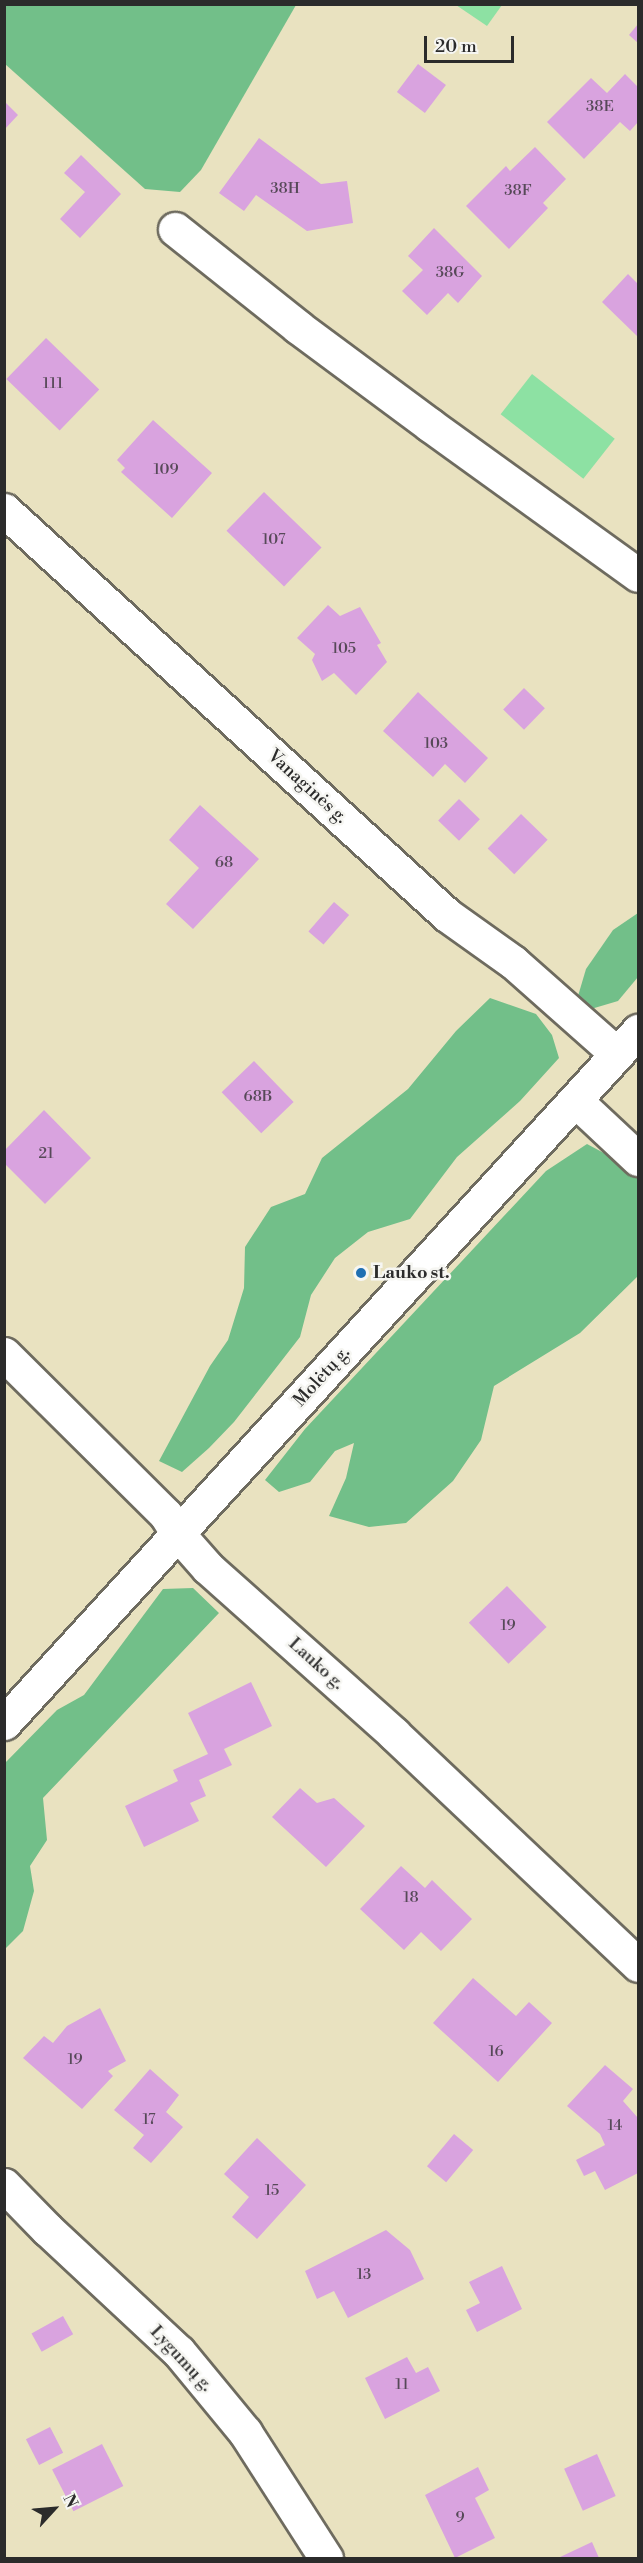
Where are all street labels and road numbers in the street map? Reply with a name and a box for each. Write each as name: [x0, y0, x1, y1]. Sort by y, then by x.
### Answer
street label: Vanaginės g.: [263, 745, 351, 829]
street label: Molėtų g.: [289, 1342, 355, 1412]
street label: Lauko g.: [284, 1633, 348, 1695]
street label: Lygumų g.: [145, 2321, 217, 2397]

